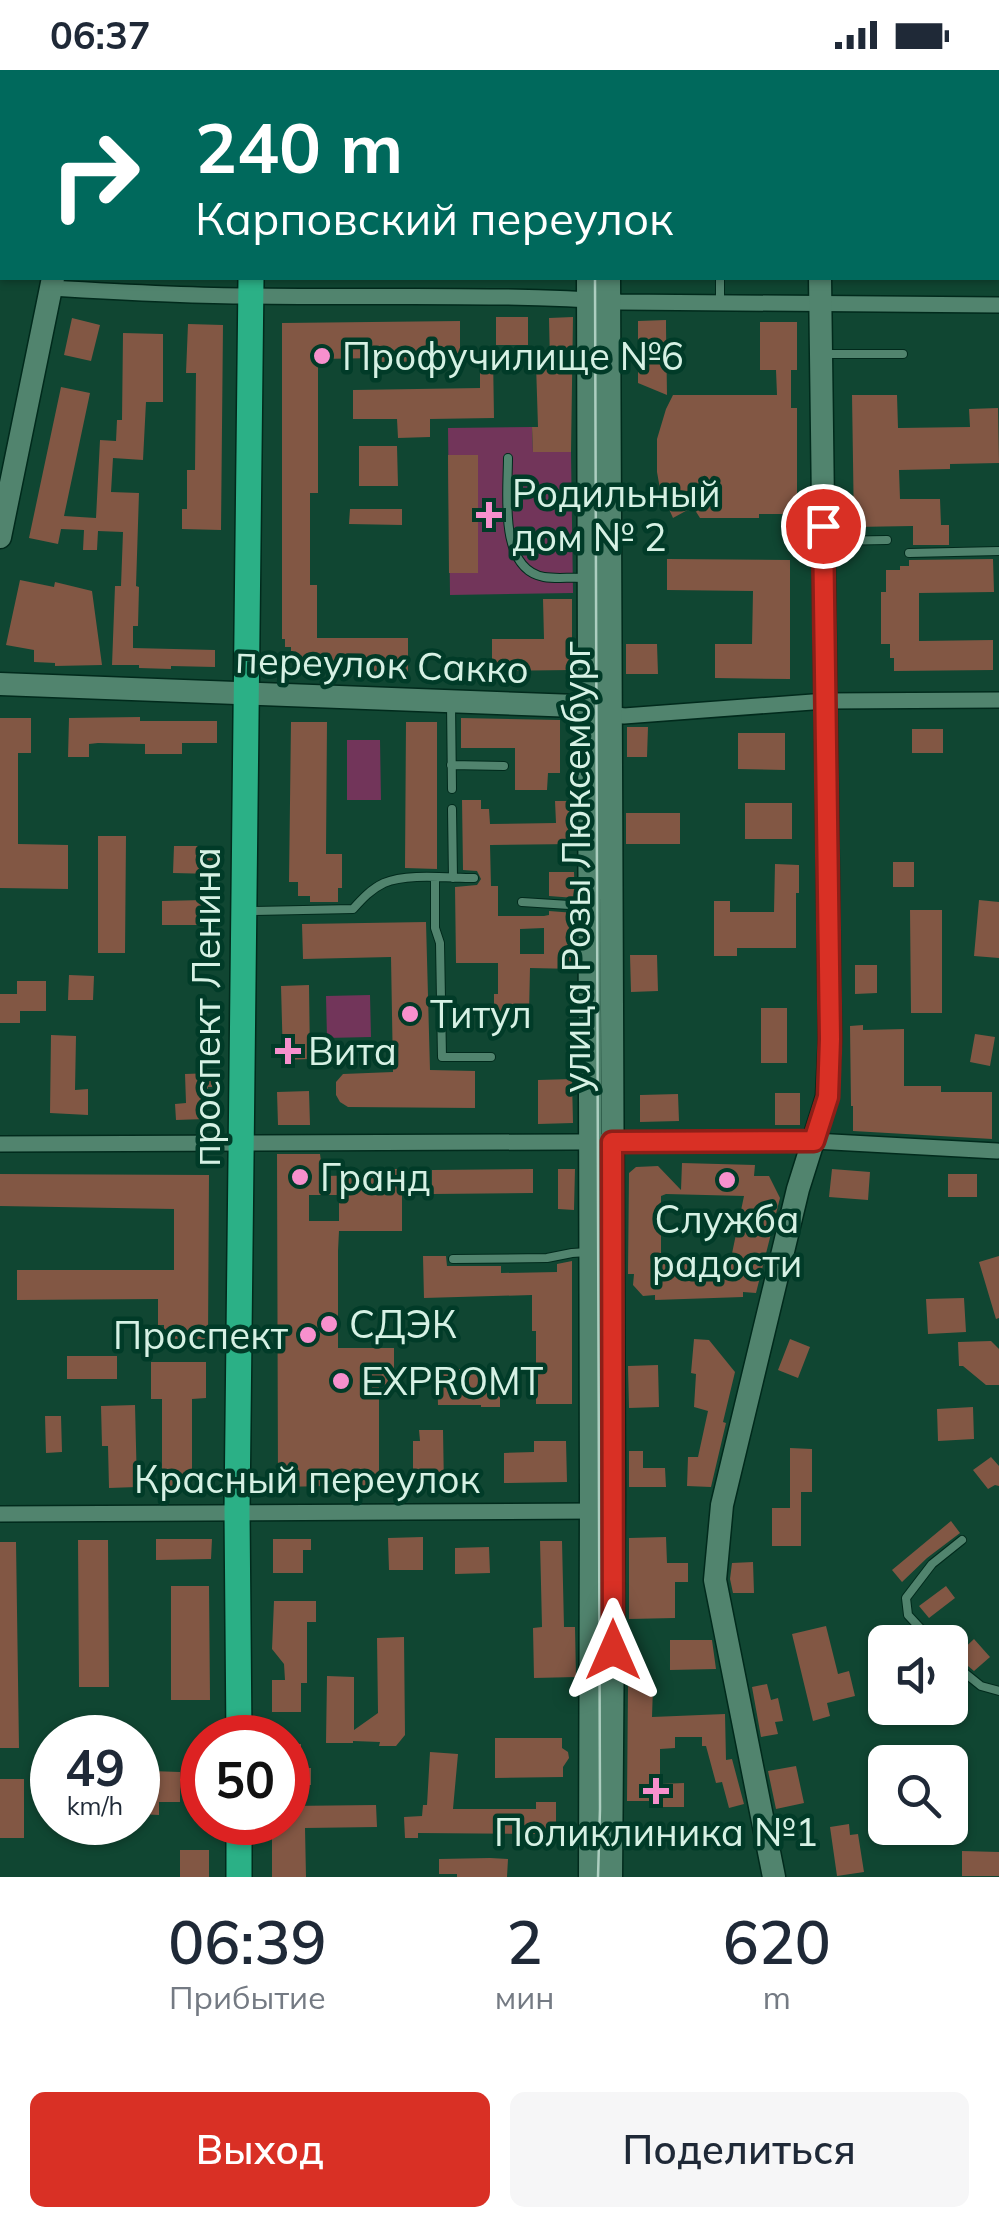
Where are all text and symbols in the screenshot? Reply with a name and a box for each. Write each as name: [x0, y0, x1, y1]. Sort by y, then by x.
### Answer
text: 06:37: [50, 11, 151, 59]
text: 240 m: [195, 103, 403, 191]
icon: right: [30, 110, 160, 240]
text: Карповский переулок: [195, 190, 673, 246]
place label: Профучилище №6: [342, 332, 684, 380]
marker: Профучилище №6: [311, 345, 333, 367]
place label: Родильный дом № 2: [512, 469, 721, 561]
pin: [781, 484, 866, 569]
icon: arrive: [796, 499, 851, 554]
marker: Родильный дом № 2: [476, 502, 502, 528]
street label: переулок Сакко: [234, 635, 530, 693]
street label: улица Розы Люксембург: [552, 641, 600, 1093]
street label: проспект Ленина: [182, 847, 230, 1167]
place label: Титул: [430, 990, 532, 1038]
marker: Титул: [399, 1003, 421, 1025]
place label: Вита: [308, 1027, 397, 1075]
marker: Вита: [277, 1040, 299, 1062]
place label: Гранд: [320, 1153, 430, 1201]
marker: Гранд: [289, 1166, 311, 1188]
marker: Служба радости: [716, 1169, 738, 1191]
place label: Служба радости: [652, 1195, 802, 1287]
place label: СДЭК: [349, 1300, 457, 1348]
place label: Проспект: [113, 1311, 289, 1359]
marker: СДЭК: [318, 1313, 340, 1335]
marker: Проспект: [297, 1324, 319, 1346]
place label: EXPROMT: [361, 1357, 544, 1405]
marker: EXPROMT: [330, 1370, 352, 1392]
street label: Красный переулок: [134, 1455, 481, 1503]
position arrow: [561, 1598, 665, 1702]
map controls: [868, 1625, 968, 1845]
button: sound: [868, 1625, 968, 1725]
speed limit sign: 50: [180, 1715, 310, 1845]
text: 49: [65, 1736, 125, 1799]
button: search: [868, 1745, 968, 1845]
marker: Поликлиника №1: [643, 1778, 669, 1804]
text: km/h: [67, 1790, 123, 1821]
place label: Поликлиника №1: [494, 1808, 818, 1856]
text: 06:39: [168, 1904, 326, 1979]
text: 2: [507, 1904, 543, 1979]
text: 620: [723, 1904, 831, 1979]
text: Прибытие: [169, 1977, 326, 2017]
text: мин: [495, 1977, 554, 2017]
text: m: [763, 1977, 791, 2017]
button: Выход: [30, 2092, 490, 2207]
button: Поделиться: [510, 2092, 969, 2207]

